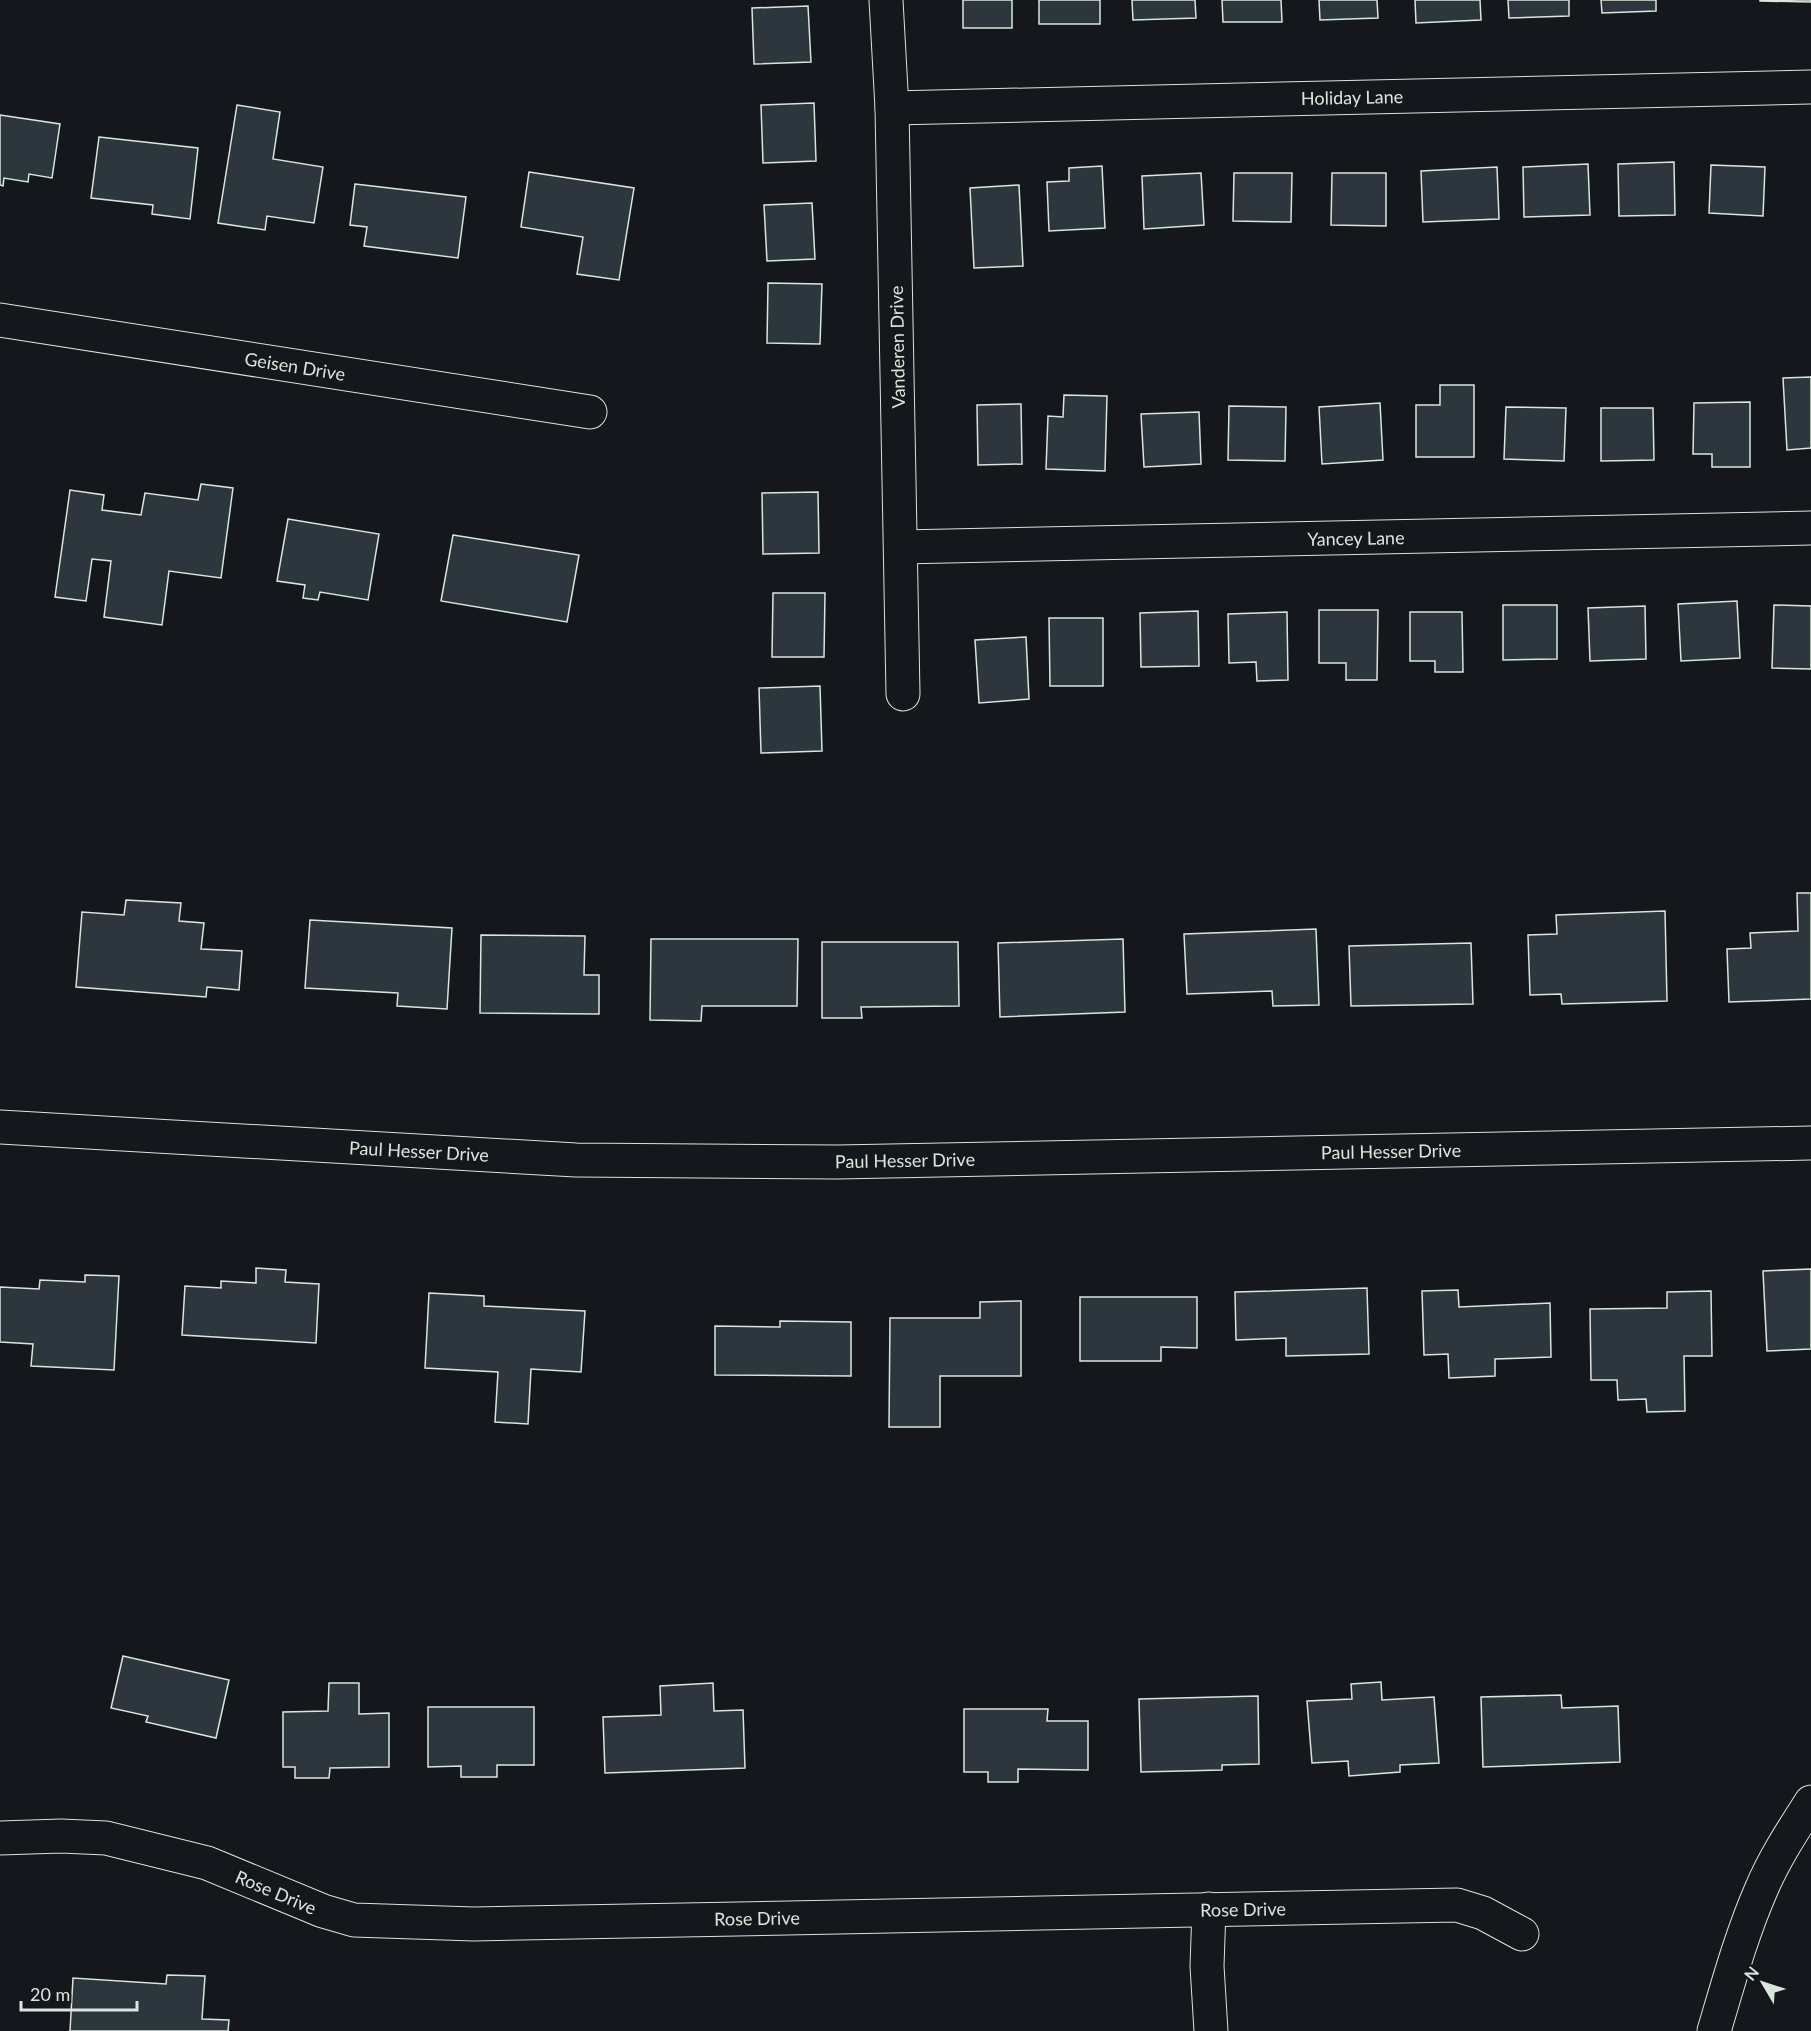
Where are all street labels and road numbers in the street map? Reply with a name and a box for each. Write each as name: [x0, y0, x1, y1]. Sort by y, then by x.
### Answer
street label: Holiday Lane: [1301, 85, 1403, 109]
street label: Vanderen Drive: [885, 285, 909, 409]
street label: Geisen Drive: [243, 347, 347, 385]
street label: Yancey Lane: [1307, 526, 1405, 550]
street label: Paul Hesser Drive: [348, 1136, 490, 1166]
street label: Paul Hesser Drive: [1321, 1139, 1461, 1163]
street label: Paul Hesser Drive: [835, 1148, 975, 1172]
street label: Rose Drive: [232, 1865, 320, 1919]
street label: Rose Drive: [1200, 1897, 1286, 1921]
street label: Rose Drive: [714, 1906, 800, 1930]

